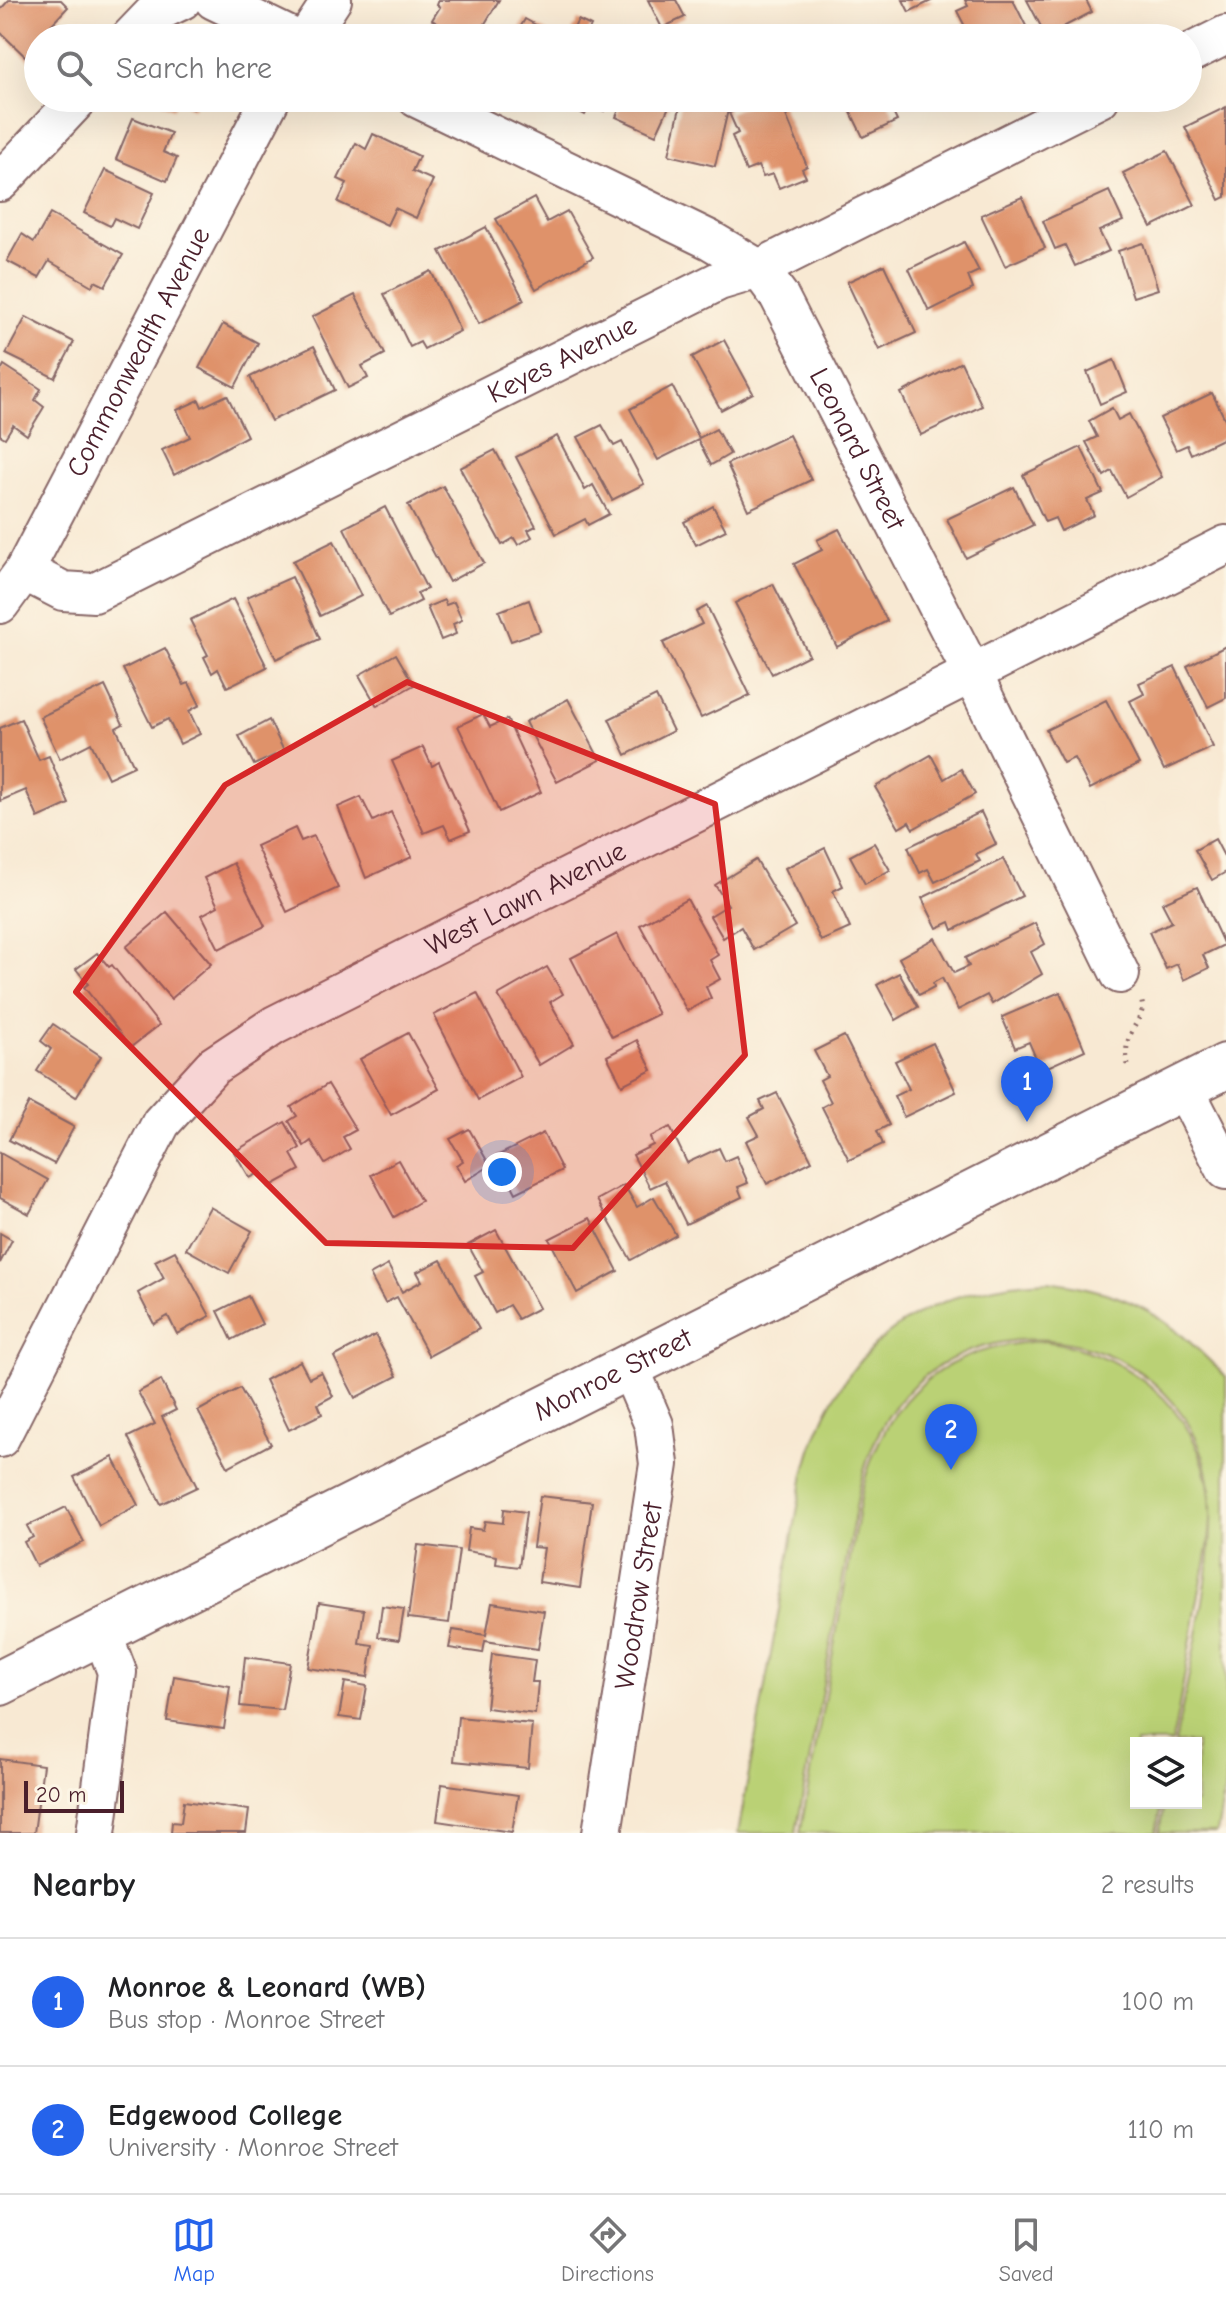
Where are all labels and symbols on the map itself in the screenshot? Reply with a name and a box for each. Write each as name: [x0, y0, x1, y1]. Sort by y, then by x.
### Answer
street label: Commonwealth Avenue: [60, 222, 217, 482]
street label: Keyes Avenue: [482, 309, 642, 410]
street label: Leonard Street: [803, 363, 912, 536]
street label: West Lawn Avenue: [420, 835, 631, 962]
pin: 1: [1001, 1056, 1053, 1122]
your location: [482, 1152, 522, 1192]
street label: Monroe Street: [528, 1321, 698, 1428]
pin: 2: [925, 1404, 977, 1470]
street label: Woodrow Street: [608, 1499, 669, 1692]
scale bar: [24, 1777, 124, 1813]

